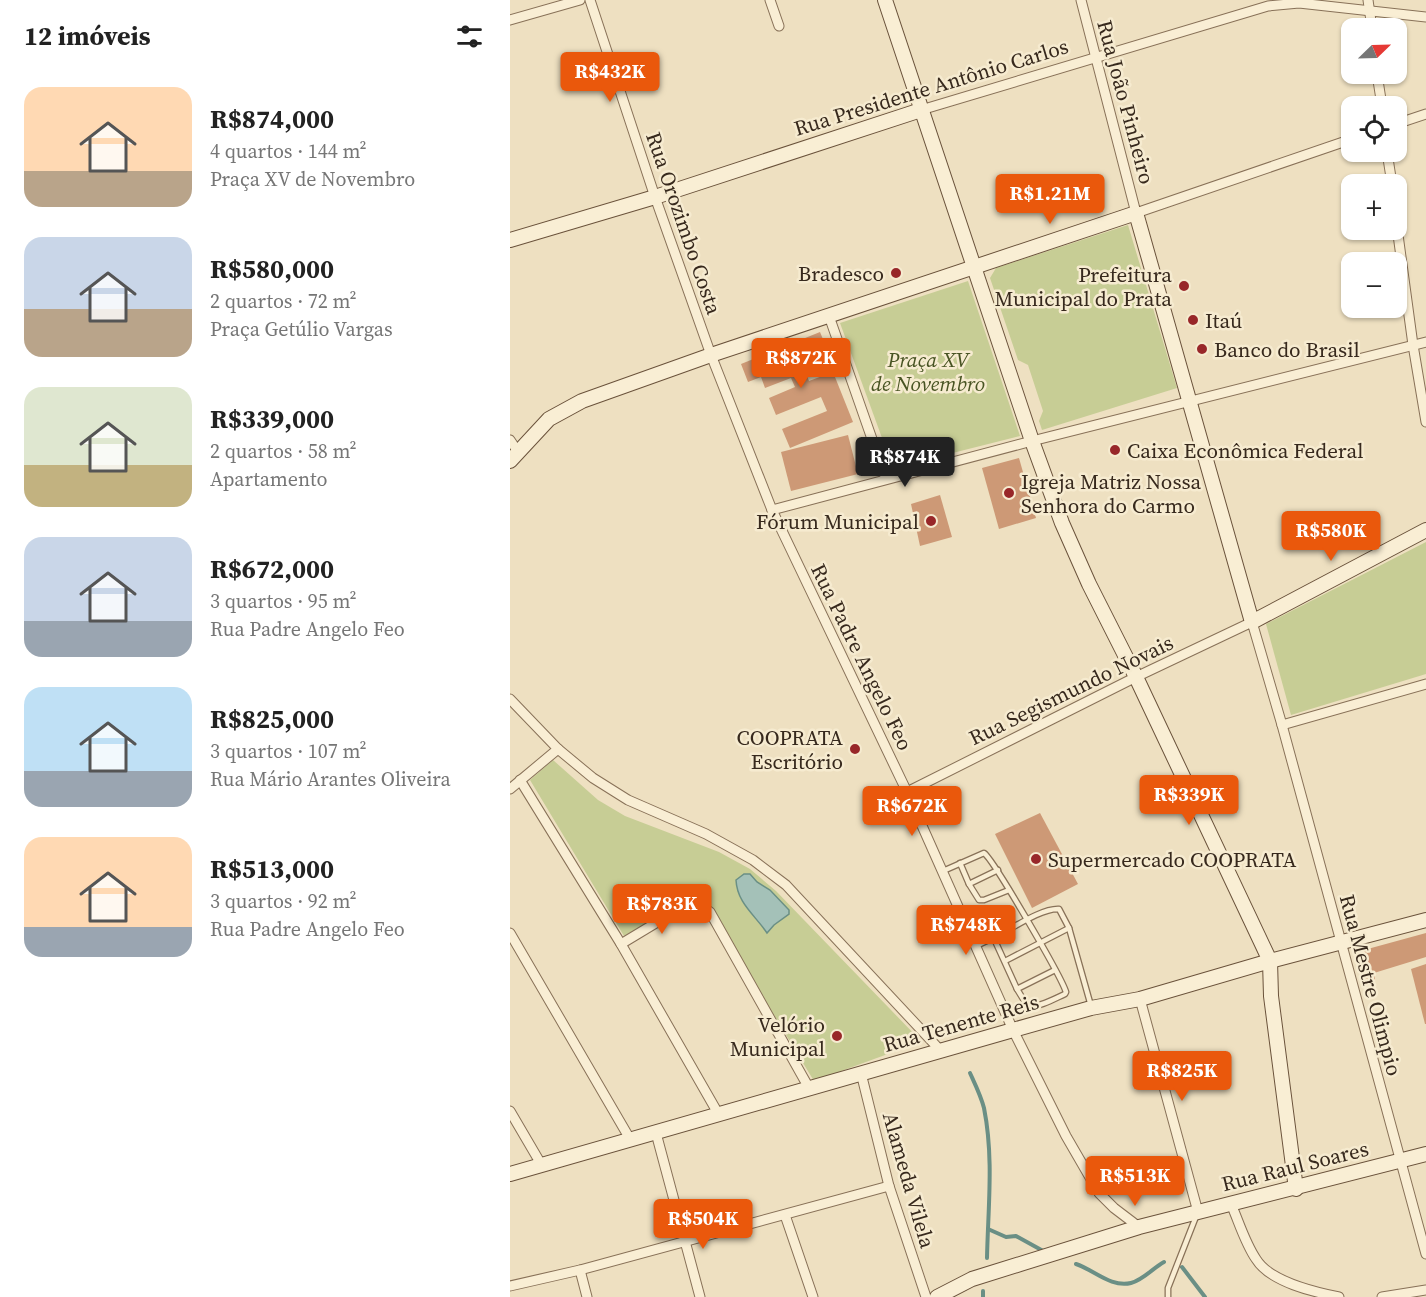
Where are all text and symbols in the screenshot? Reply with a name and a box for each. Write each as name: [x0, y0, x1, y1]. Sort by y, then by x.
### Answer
street label: Rua João Pinheiro: [1090, 17, 1162, 187]
text: 12 imóveis: [24, 18, 151, 54]
north arrow: [1341, 18, 1407, 84]
map controls: [1341, 18, 1407, 318]
icon: filters: [453, 20, 486, 53]
street label: Rua Presidente Antônio Carlos: [790, 31, 1072, 143]
pin: R$432K: [561, 52, 659, 103]
text: R$432K: [575, 57, 645, 85]
button: locate: [1341, 96, 1407, 162]
text: R$874,000: [210, 101, 334, 137]
icon: home: [72, 111, 144, 183]
street label: Rua Orozimbo Costa: [639, 128, 729, 318]
text: 4 quartos · 144 m²: [210, 137, 367, 165]
text: Praça XV de Novembro: [210, 165, 415, 193]
pin: R$1.21M: [995, 174, 1105, 225]
button: +: [1341, 174, 1407, 240]
text: R$1.21M: [1010, 179, 1090, 207]
text: R$580,000: [210, 251, 334, 287]
button: −: [1341, 252, 1407, 318]
place label: Bradesco: [798, 259, 884, 288]
place label: Prefeitura Municipal do Prata: [995, 260, 1172, 313]
icon: home: [72, 261, 144, 333]
marker: Bradesco: [889, 266, 903, 280]
marker: Prefeitura Municipal do Prata: [1177, 279, 1191, 293]
text: 2 quartos · 72 m²: [210, 287, 357, 315]
place label: Itaú: [1205, 306, 1242, 335]
marker: Itaú: [1186, 313, 1200, 327]
text: Praça Getúlio Vargas: [210, 315, 393, 343]
place label: Banco do Brasil: [1214, 335, 1360, 364]
pin: R$872K: [752, 338, 850, 389]
marker: Banco do Brasil: [1195, 342, 1209, 356]
text: R$872K: [766, 343, 836, 371]
park label: Praça XV de Novembro: [871, 345, 985, 398]
text: R$339,000: [210, 401, 334, 437]
icon: home: [72, 411, 144, 483]
place label: Caixa Econômica Federal: [1127, 436, 1363, 465]
text: 2 quartos · 58 m²: [210, 437, 357, 465]
pin: R$874K: [856, 437, 954, 488]
text: R$874K: [870, 442, 940, 470]
marker: Caixa Econômica Federal: [1108, 443, 1122, 457]
text: Apartamento: [210, 465, 328, 493]
place label: Igreja Matriz Nossa Senhora do Carmo: [1021, 467, 1202, 520]
marker: Igreja Matriz Nossa Senhora do Carmo: [1002, 486, 1016, 500]
place label: Fórum Municipal: [756, 507, 919, 536]
pin: R$580K: [1282, 511, 1380, 562]
marker: Fórum Municipal: [924, 514, 938, 528]
text: R$580K: [1296, 516, 1366, 544]
text: R$672,000: [210, 551, 334, 587]
street label: Rua Padre Angelo Feo: [804, 559, 920, 755]
icon: home: [72, 561, 144, 633]
text: 3 quartos · 95 m²: [210, 587, 357, 615]
text: Rua Padre Angelo Feo: [210, 615, 405, 643]
street label: Rua Segismundo Novais: [964, 628, 1178, 752]
text: R$825,000: [210, 701, 334, 737]
icon: home: [72, 711, 144, 783]
place label: COOPRATA Escritório: [736, 723, 843, 776]
text: 3 quartos · 107 m²: [210, 737, 367, 765]
marker: COOPRATA Escritório: [848, 742, 862, 756]
text: Rua Mário Arantes Oliveira: [210, 765, 451, 793]
pin: R$339K: [1140, 775, 1238, 826]
text: R$339K: [1154, 780, 1224, 808]
pin: R$672K: [863, 786, 961, 837]
text: R$672K: [877, 791, 947, 819]
place label: Supermercado COOPRATA: [1048, 845, 1297, 874]
text: R$513,000: [210, 851, 334, 887]
marker: Supermercado COOPRATA: [1029, 852, 1043, 866]
icon: home: [72, 861, 144, 933]
pin: R$783K: [613, 884, 711, 935]
text: 3 quartos · 92 m²: [210, 887, 357, 915]
text: R$783K: [627, 889, 697, 917]
street label: Rua Mestre Olimpio: [1333, 891, 1409, 1079]
pin: R$748K: [917, 905, 1015, 956]
text: R$748K: [931, 910, 1001, 938]
text: Rua Padre Angelo Feo: [210, 915, 405, 943]
street label: Rua Tenente Reis: [880, 987, 1042, 1059]
place label: Velório Municipal: [730, 1010, 825, 1063]
marker: Velório Municipal: [830, 1029, 844, 1043]
pin: R$825K: [1133, 1051, 1231, 1102]
text: R$825K: [1147, 1056, 1217, 1084]
street label: Alameda Vilela: [876, 1109, 942, 1252]
street label: Rua Raul Soares: [1219, 1134, 1371, 1198]
pin: R$513K: [1086, 1156, 1184, 1207]
text: R$513K: [1100, 1161, 1170, 1189]
pin: R$504K: [654, 1199, 752, 1250]
text: R$504K: [668, 1204, 738, 1232]

